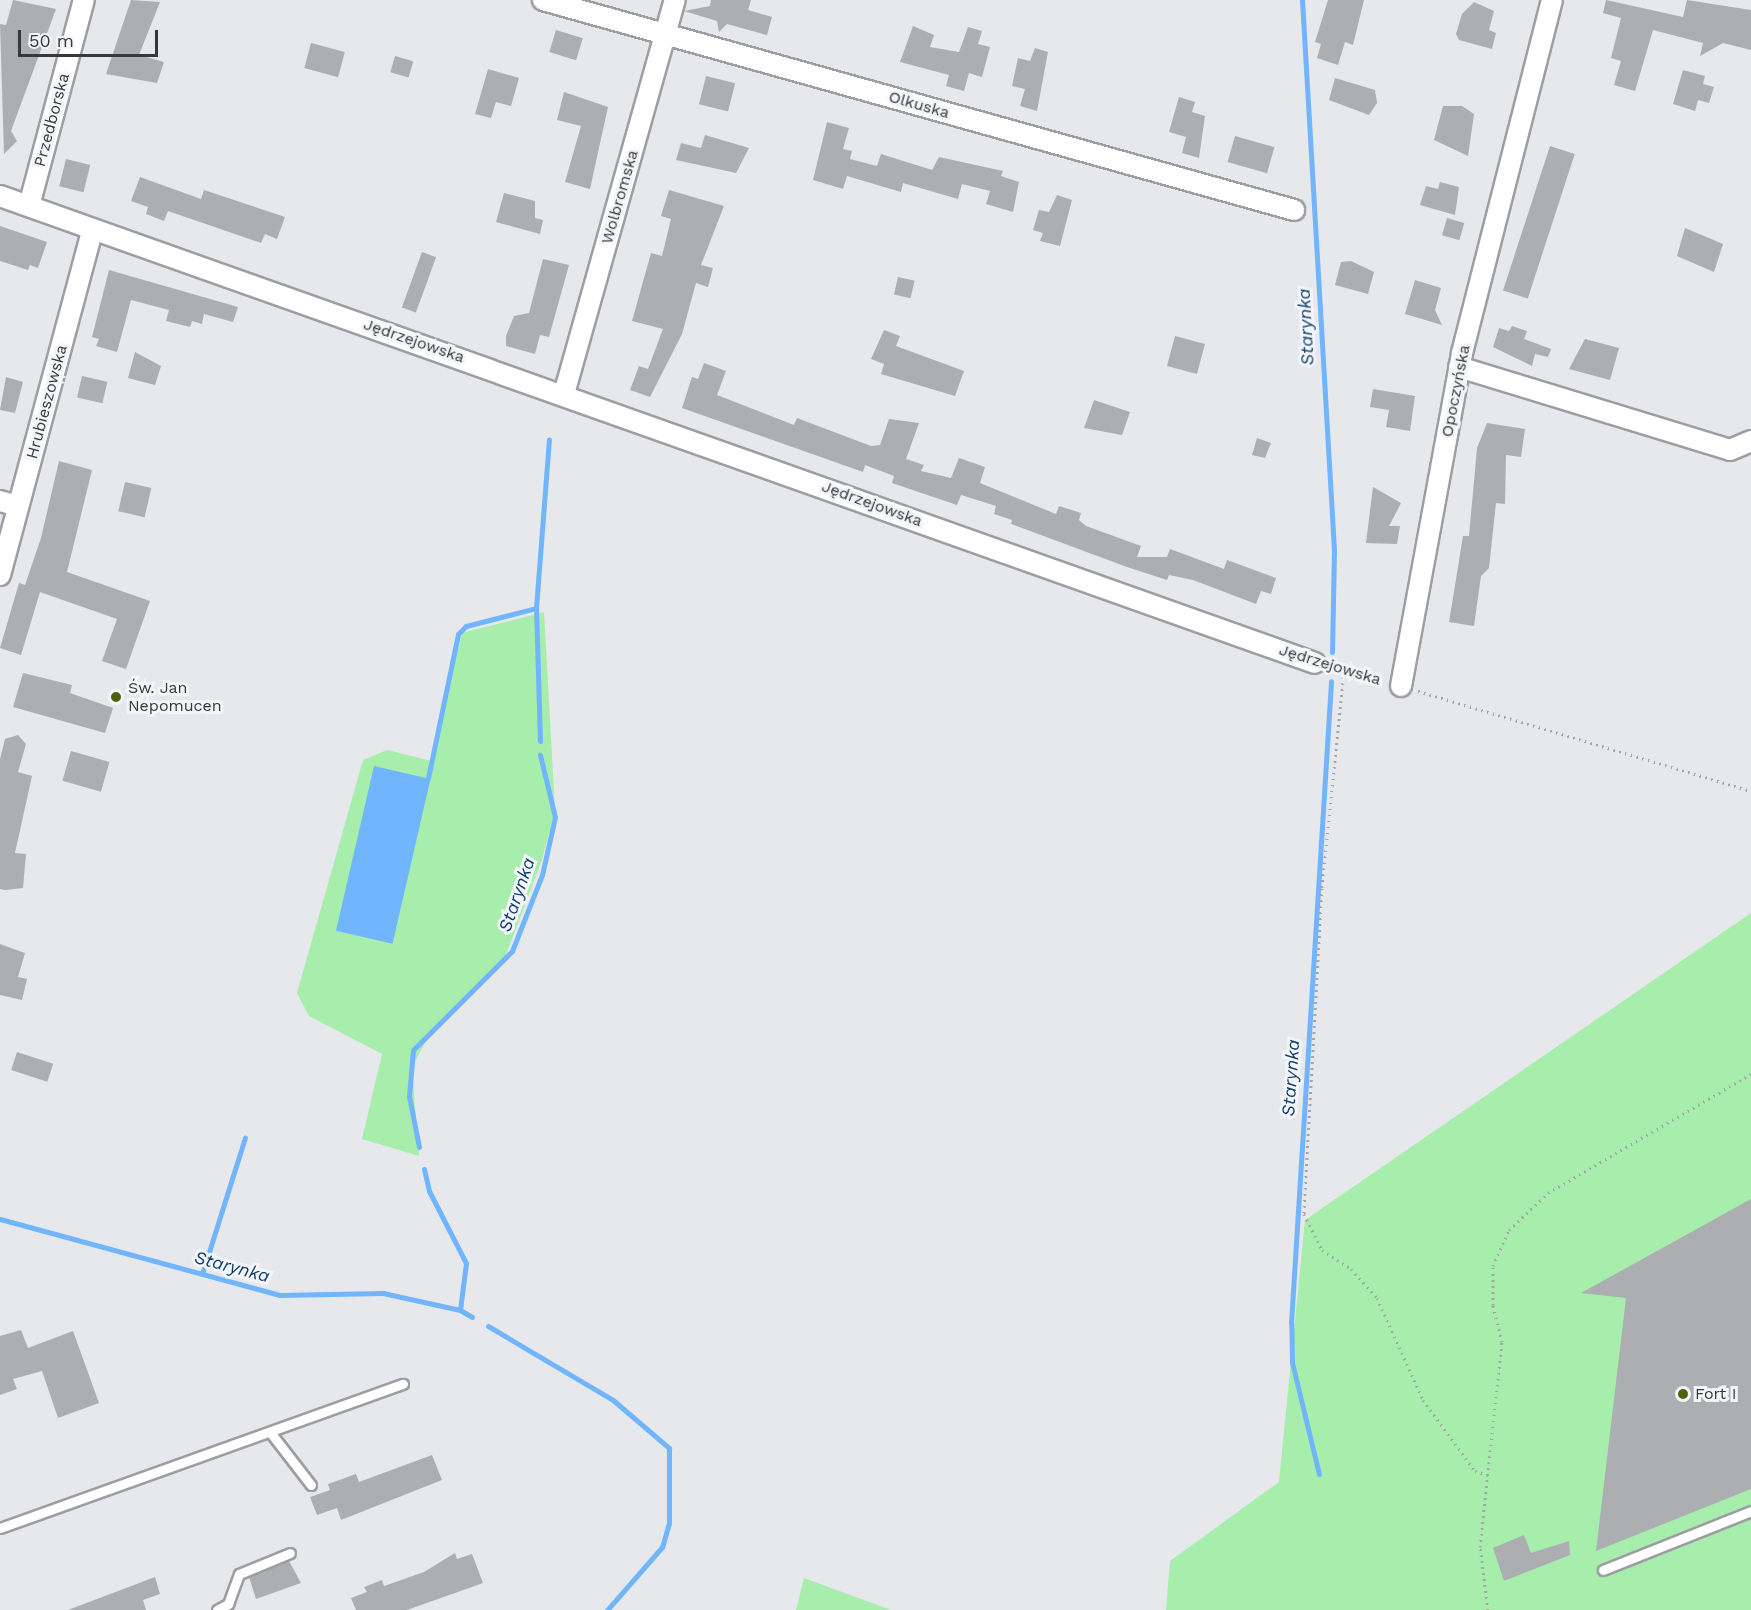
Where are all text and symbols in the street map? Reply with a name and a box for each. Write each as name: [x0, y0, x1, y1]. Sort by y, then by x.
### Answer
scale bar: [21, 18, 160, 56]
text: 50 m: [29, 30, 74, 51]
street label: Przedborska: [30, 71, 74, 169]
street label: Olkuska: [886, 87, 952, 123]
street label: Wolbromska: [597, 148, 643, 246]
water label: Starynka: [1293, 288, 1319, 366]
street label: Jędrzejowska: [361, 315, 467, 367]
street label: Hrubieszowska: [23, 343, 71, 461]
street label: Opoczyńska: [1438, 343, 1474, 439]
street label: Jędrzejowska: [819, 477, 925, 531]
street label: Jędrzejowska: [1277, 640, 1383, 690]
place label: Św. Jan Nepomucen: [128, 678, 222, 716]
marker: Św. Jan Nepomucen: [109, 690, 123, 704]
water label: Starynka: [494, 855, 540, 935]
water label: Starynka: [1278, 1039, 1304, 1117]
water label: Starynka: [192, 1247, 272, 1287]
place label: Fort I: [1695, 1384, 1736, 1404]
marker: Fort I: [1676, 1387, 1690, 1401]

